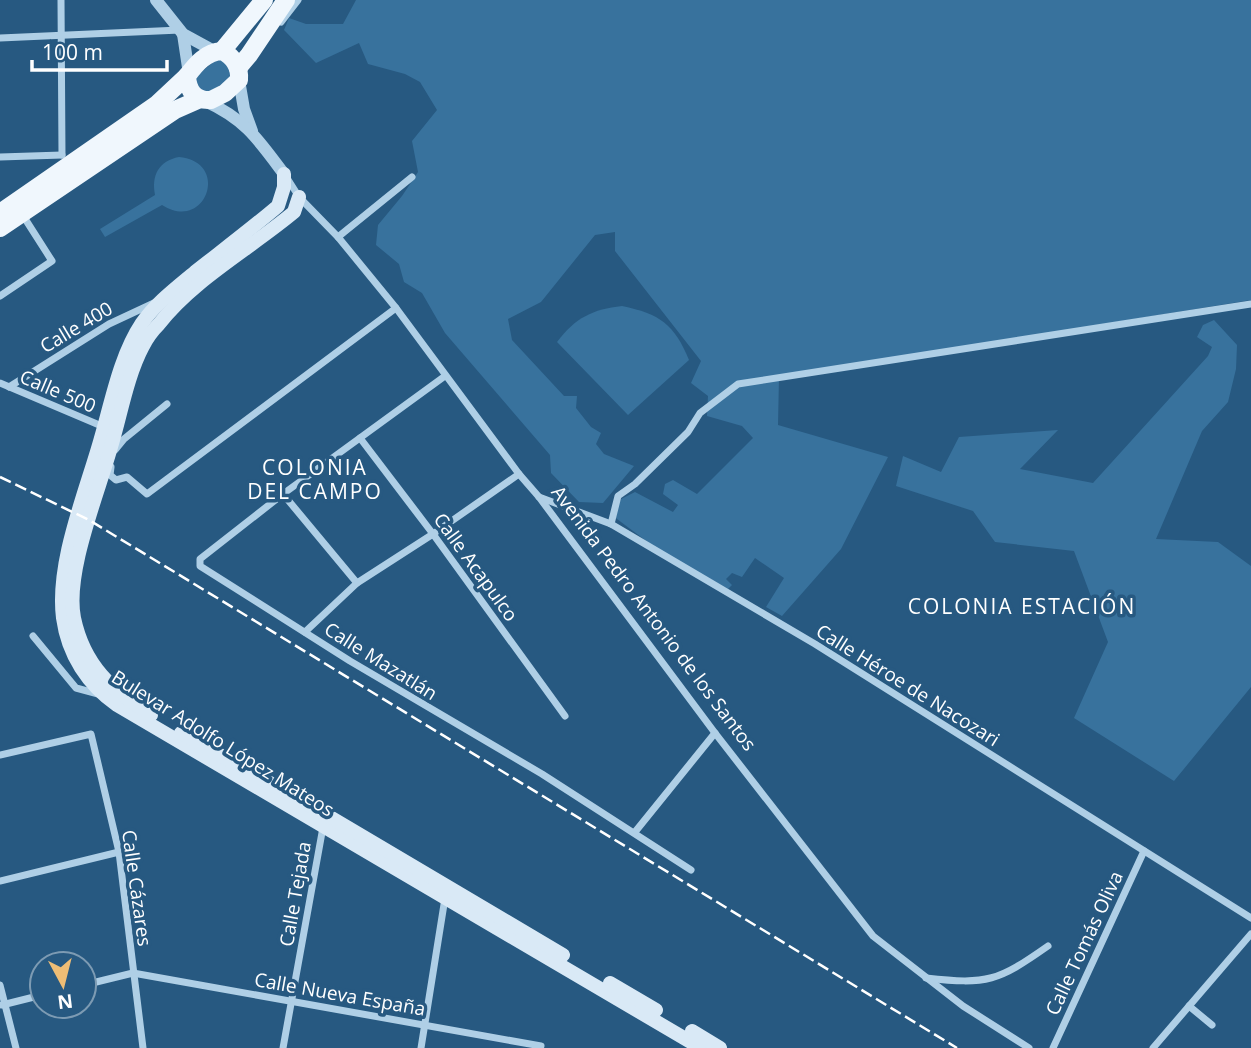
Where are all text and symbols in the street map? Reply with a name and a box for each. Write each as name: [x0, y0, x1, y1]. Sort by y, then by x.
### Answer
scale bar: [32, 28, 166, 72]
text: 100 m: [42, 38, 103, 66]
street label: Calle 400: [35, 295, 117, 359]
street label: Calle 500: [16, 363, 100, 419]
district label: COLONIA DEL CAMPO: [247, 453, 383, 505]
street label: Avenida Pedro Antonio de los Santos: [546, 480, 762, 756]
street label: Calle Acapulco: [428, 508, 524, 626]
district label: COLONIA ESTACIÓN: [908, 592, 1136, 620]
street label: Calle Mazatlán: [320, 616, 442, 706]
street label: Calle Héroe de Nacozari: [811, 618, 1005, 752]
street label: Bulevar Adolfo López Mateos: [107, 664, 339, 822]
street label: Calle Cázares: [116, 828, 158, 948]
street label: Calle Tejada: [273, 839, 317, 949]
street label: Calle Tomás Oliva: [1039, 867, 1129, 1019]
north arrow: [28, 950, 98, 1020]
street label: Calle Nueva España: [252, 966, 428, 1022]
text: N: [56, 988, 74, 1016]

